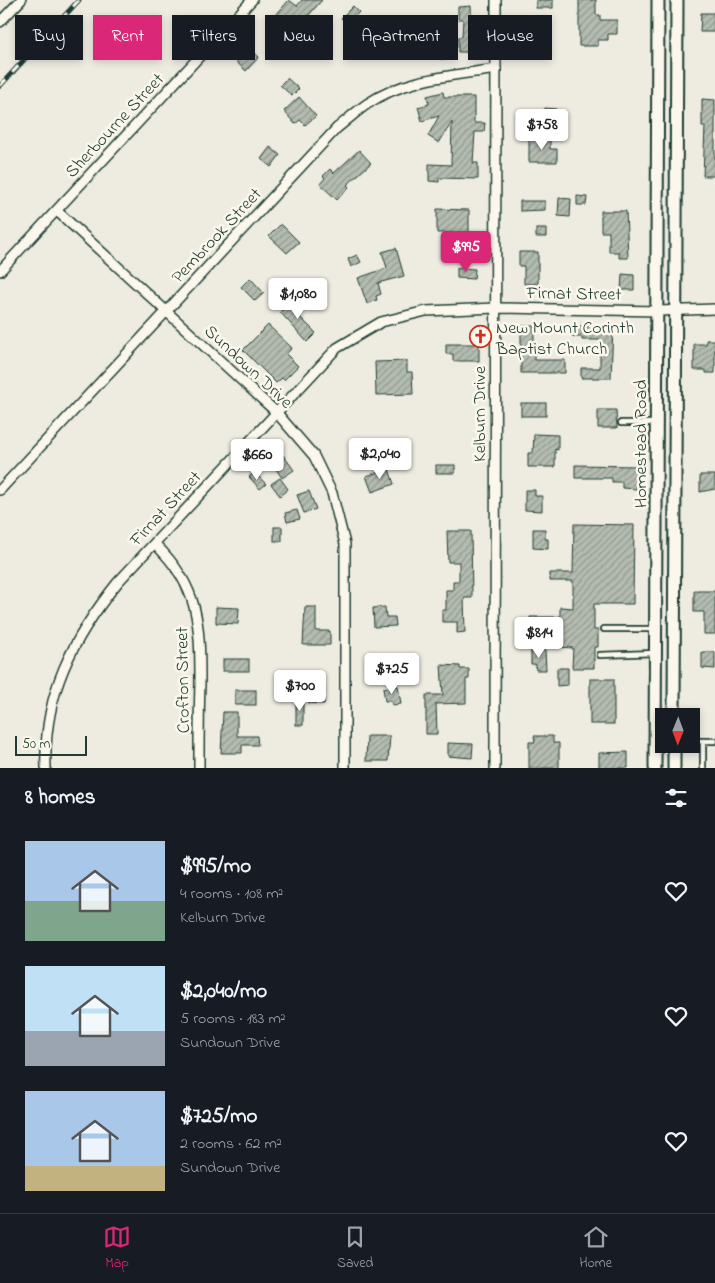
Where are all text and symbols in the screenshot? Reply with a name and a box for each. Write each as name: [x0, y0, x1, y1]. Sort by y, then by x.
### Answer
chip: Buy: [15, 15, 83, 60]
chip: Rent: [93, 15, 162, 60]
chip: Filters: [172, 15, 255, 60]
chip: New: [265, 15, 333, 60]
chip: Apartment: [343, 15, 458, 60]
chip: House: [468, 15, 552, 60]
street label: Sherbourne Street: [60, 68, 171, 185]
pin: $758: [512, 108, 572, 151]
text: $758: [526, 113, 558, 137]
street label: Pembrook Street: [166, 183, 269, 290]
pin: $995: [436, 230, 496, 273]
text: $995: [452, 235, 480, 259]
pin: $1,080: [257, 278, 339, 320]
street label: Firnat Street: [525, 281, 622, 309]
text: $1,080: [279, 282, 317, 306]
place label: New Mount Corinth Baptist Church: [495, 316, 634, 363]
street label: Sundown Drive: [197, 319, 298, 416]
church icon: New Mount Corinth Baptist Church: [468, 325, 492, 349]
street label: Kelburn Drive: [468, 365, 494, 462]
street label: Homestead Road: [629, 380, 655, 508]
pin: $660: [227, 438, 287, 481]
pin: $2,040: [339, 438, 421, 480]
text: $2,040: [360, 442, 400, 466]
text: $660: [242, 443, 272, 467]
street label: Firnat Street: [124, 466, 208, 554]
pin: $814: [509, 616, 569, 659]
text: $814: [525, 621, 553, 645]
street label: Crofton Street: [170, 626, 198, 733]
pin: $725: [362, 652, 422, 695]
text: $725: [375, 657, 409, 681]
pin: $700: [270, 670, 330, 712]
text: $700: [285, 674, 315, 698]
north arrow: [655, 708, 700, 752]
map controls: [655, 708, 700, 753]
scale bar: [15, 733, 88, 756]
text: 50 m: [22, 734, 50, 755]
text: 8 homes: [25, 783, 95, 813]
icon: filters: [662, 784, 690, 812]
text: $995/mo: [180, 852, 251, 882]
icon: home: [65, 861, 125, 921]
icon: heart: [662, 877, 690, 905]
text: 4 rooms · 108 m²: [180, 882, 283, 906]
text: Kelburn Drive: [180, 906, 265, 930]
text: $2,040/mo: [180, 977, 267, 1007]
icon: home: [65, 986, 125, 1046]
icon: heart: [662, 1002, 690, 1030]
text: 5 rooms · 183 m²: [180, 1007, 286, 1031]
text: Sundown Drive: [180, 1031, 280, 1055]
text: $725/mo: [180, 1102, 258, 1132]
icon: home: [65, 1111, 125, 1171]
icon: heart: [662, 1127, 690, 1155]
text: 2 rooms · 62 m²: [180, 1132, 282, 1156]
text: Sundown Drive: [180, 1156, 280, 1180]
tab: Map: [103, 1223, 131, 1274]
tab: Saved: [337, 1223, 373, 1274]
tab: Home: [579, 1223, 612, 1274]

